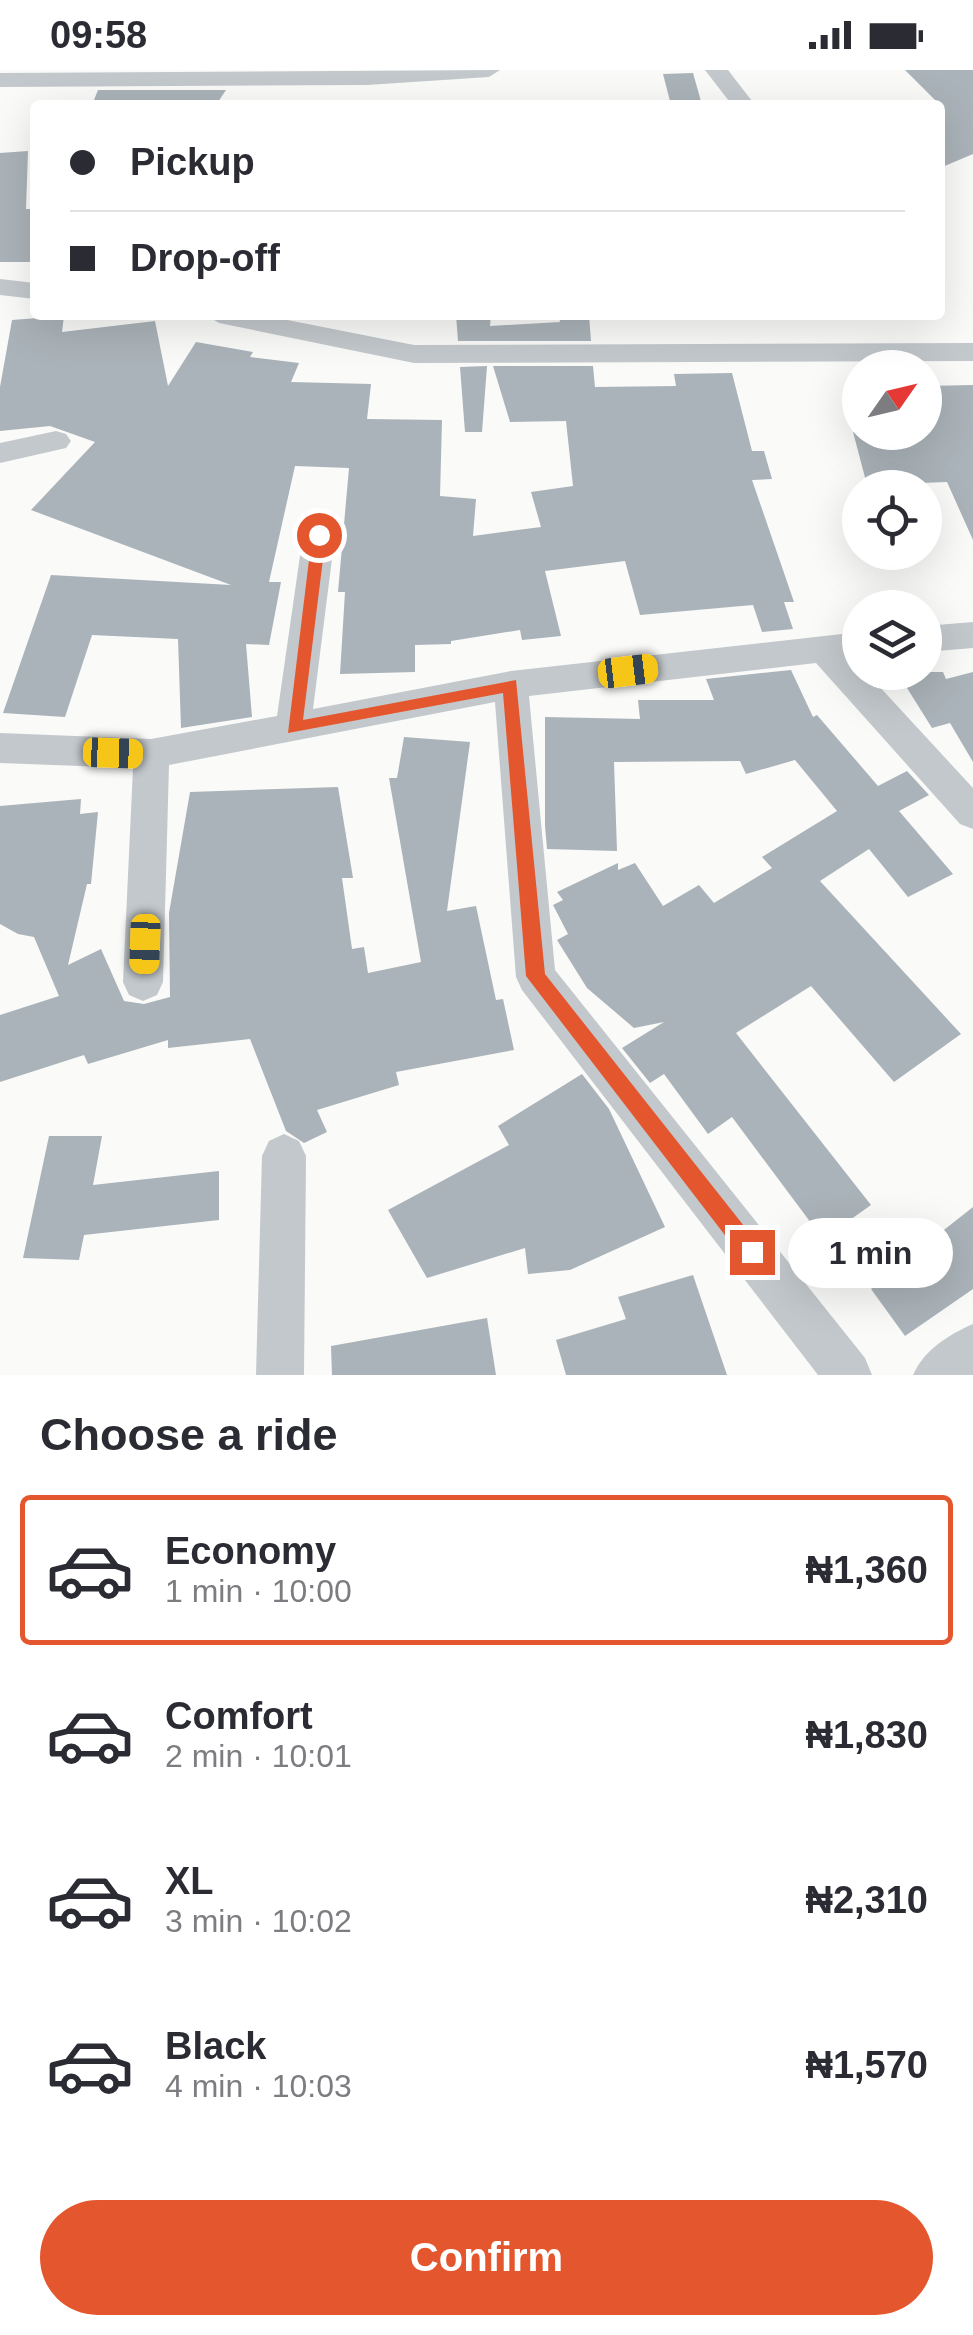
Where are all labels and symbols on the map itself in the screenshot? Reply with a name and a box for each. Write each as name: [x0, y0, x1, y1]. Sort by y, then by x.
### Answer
north arrow: [842, 350, 942, 450]
route start: [297, 513, 342, 558]
car: [596, 652, 660, 690]
car: [82, 737, 144, 769]
car: [129, 913, 161, 975]
callout: 1 min: [787, 1217, 952, 1287]
route end: [730, 1230, 775, 1275]

